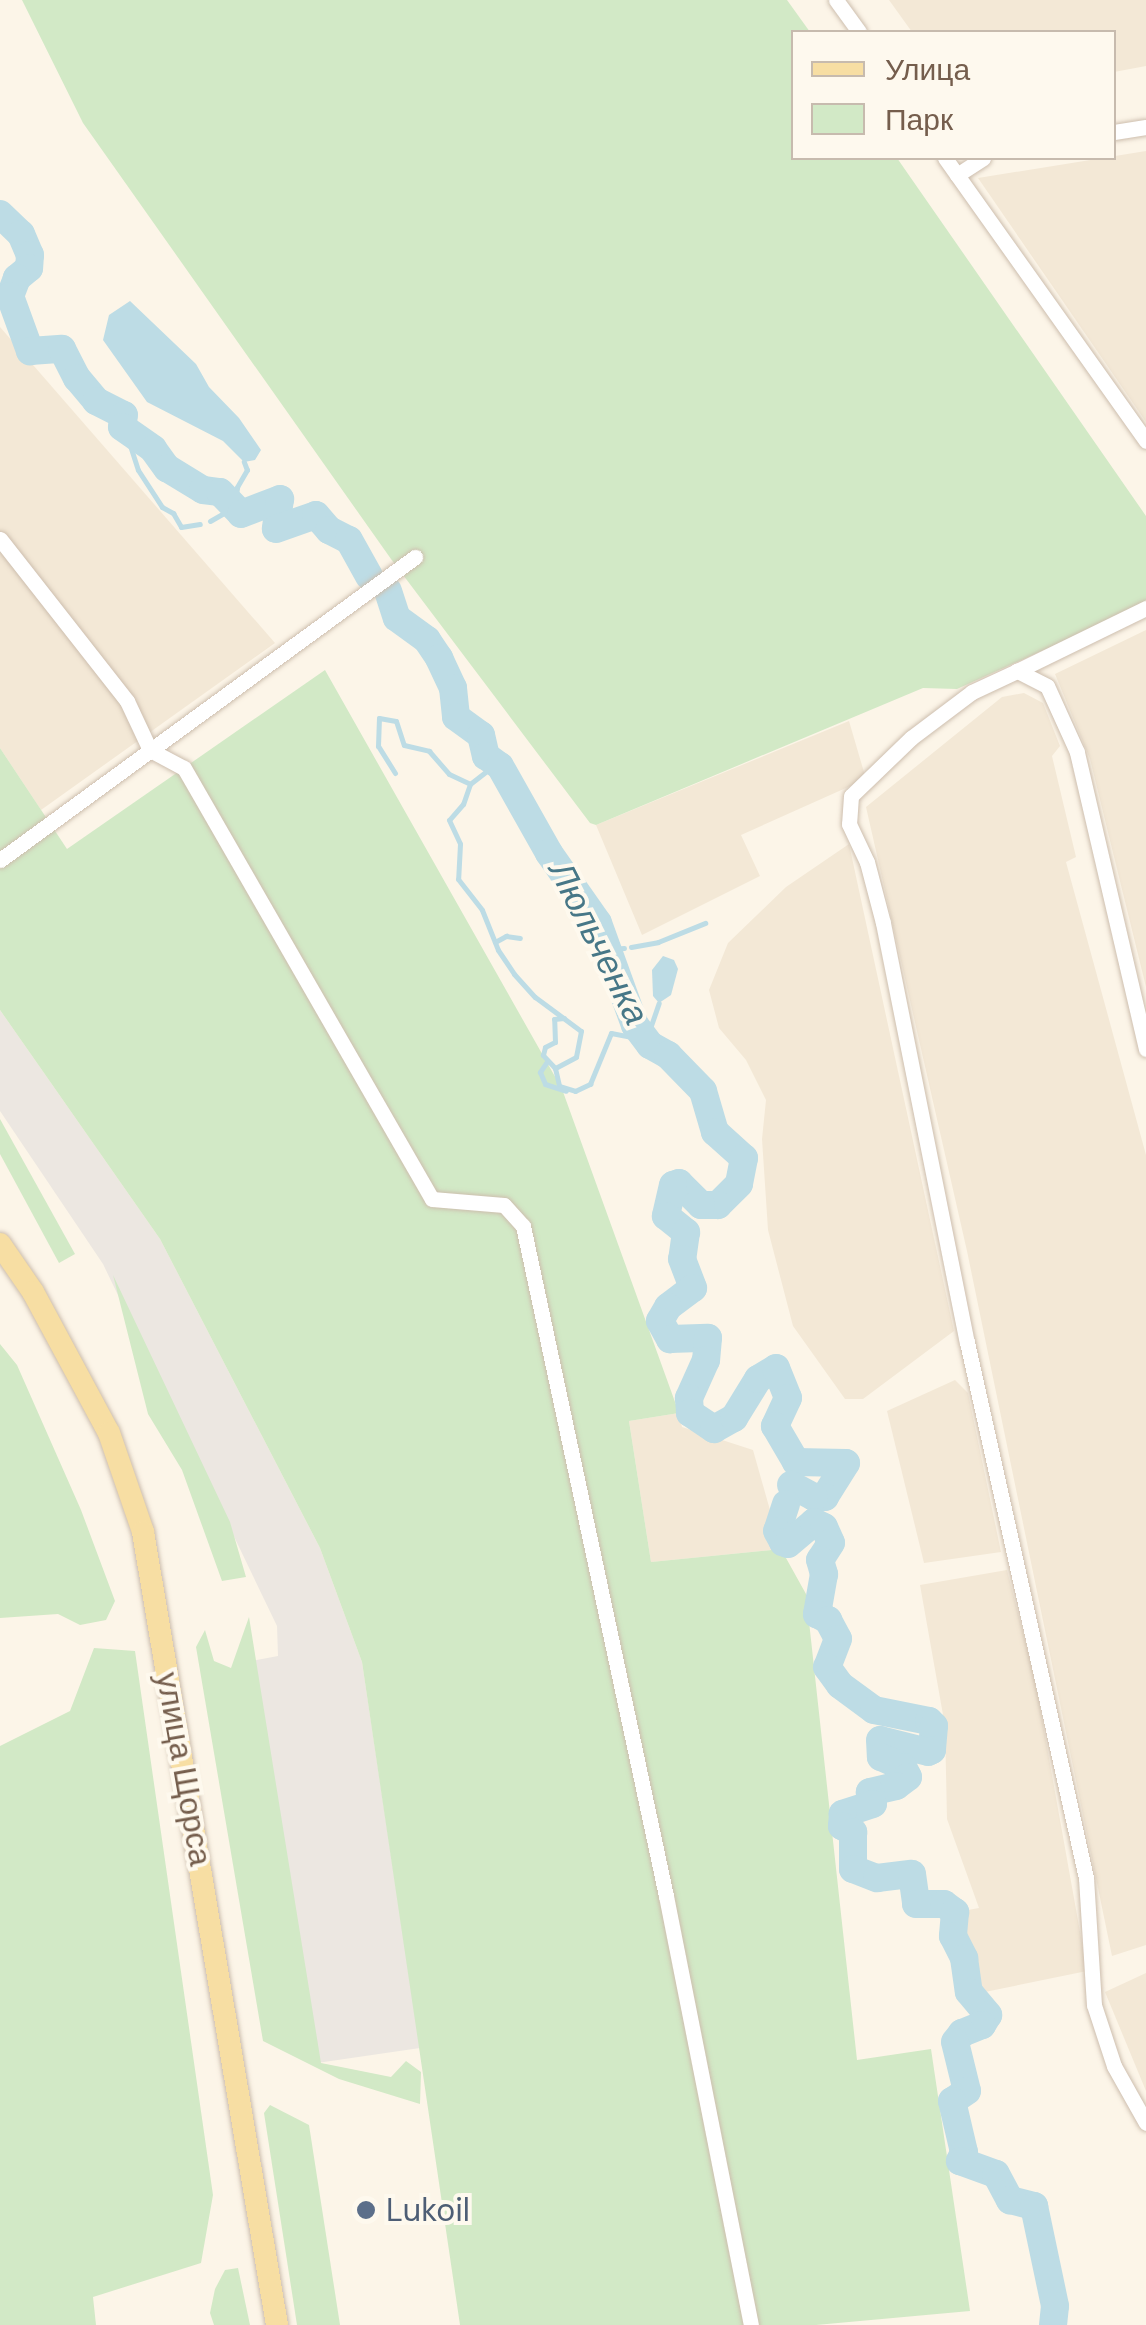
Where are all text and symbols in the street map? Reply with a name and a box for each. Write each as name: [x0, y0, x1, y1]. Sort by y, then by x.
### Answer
legend: [791, 30, 1116, 160]
text: Улица: [885, 50, 970, 89]
text: Парк: [885, 100, 953, 139]
water label: Люльченка: [540, 854, 658, 1032]
street label: улица Щорса: [148, 1669, 220, 1869]
place label: Lukoil: [386, 2191, 470, 2229]
marker: Lukoil: [355, 2199, 377, 2221]

